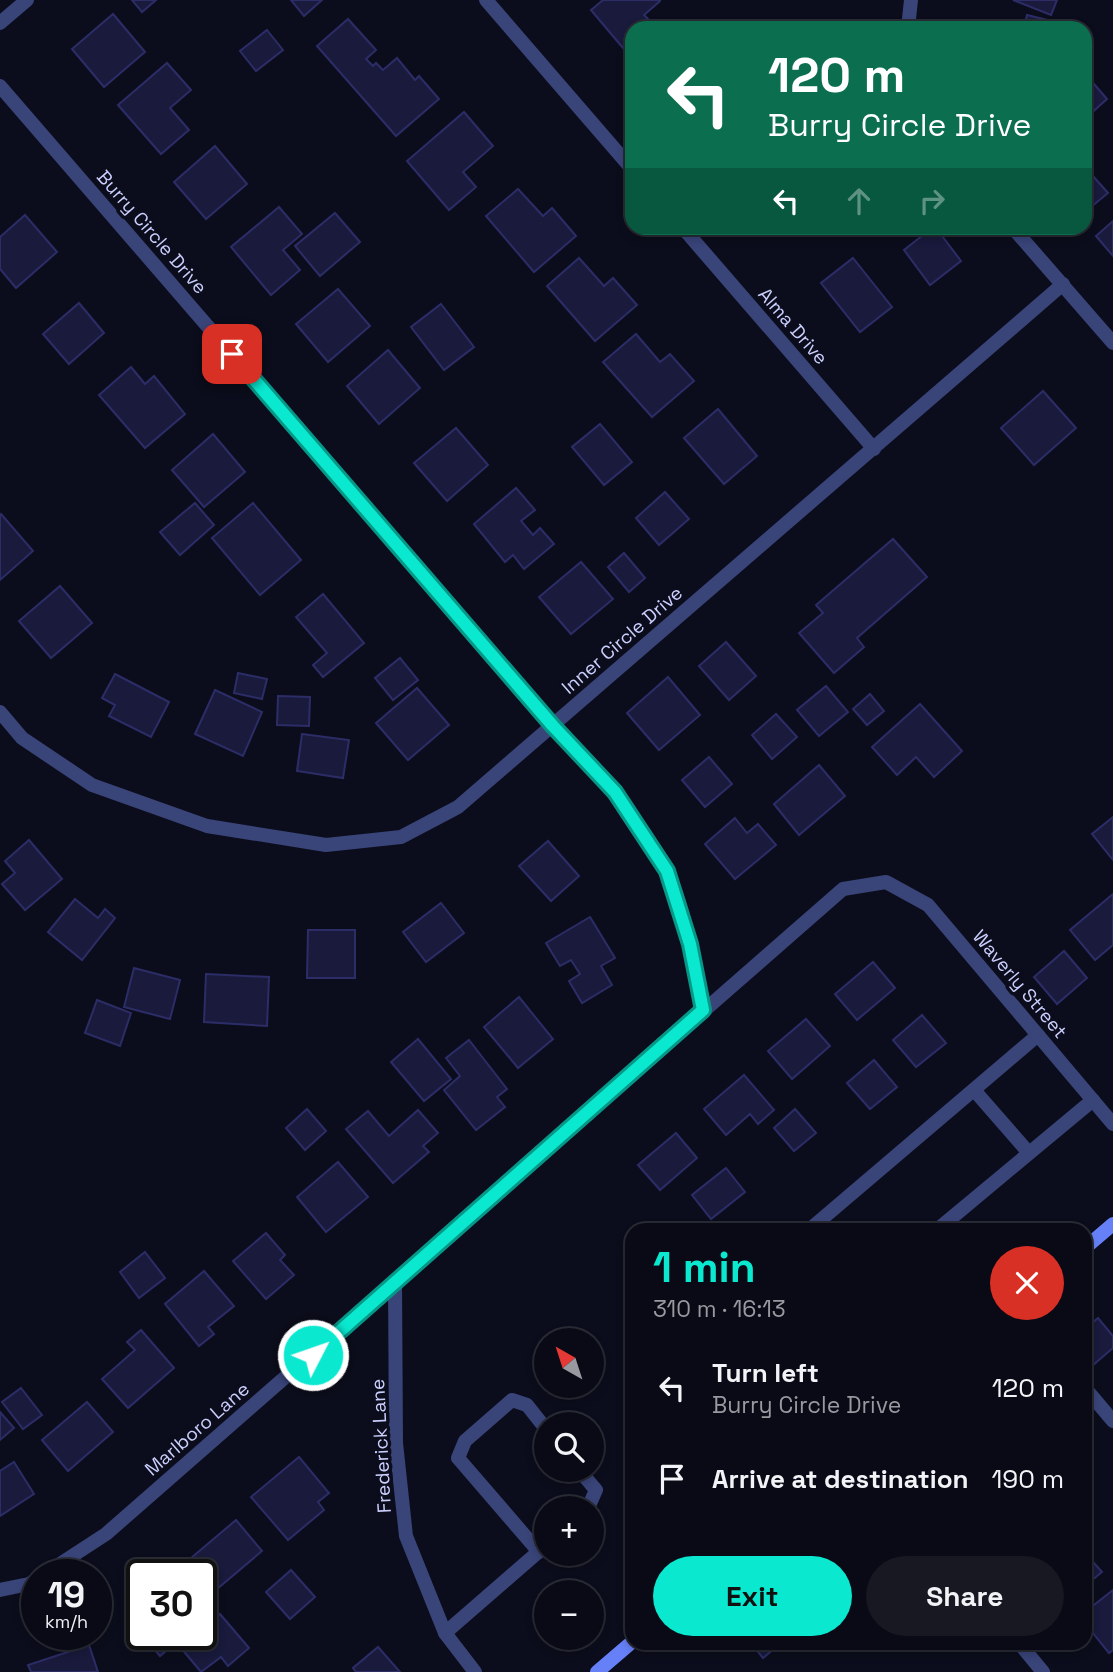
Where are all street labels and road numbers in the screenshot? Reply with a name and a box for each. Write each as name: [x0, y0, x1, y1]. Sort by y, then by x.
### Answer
street label: Burry Circle Drive: [91, 165, 213, 299]
street label: Alma Drive: [753, 282, 833, 370]
street label: Inner Circle Drive: [556, 581, 688, 699]
street label: Waverly Street: [967, 925, 1073, 1043]
street label: Marlboro Lane: [139, 1377, 255, 1481]
street label: Frederick Lane: [365, 1378, 397, 1514]

